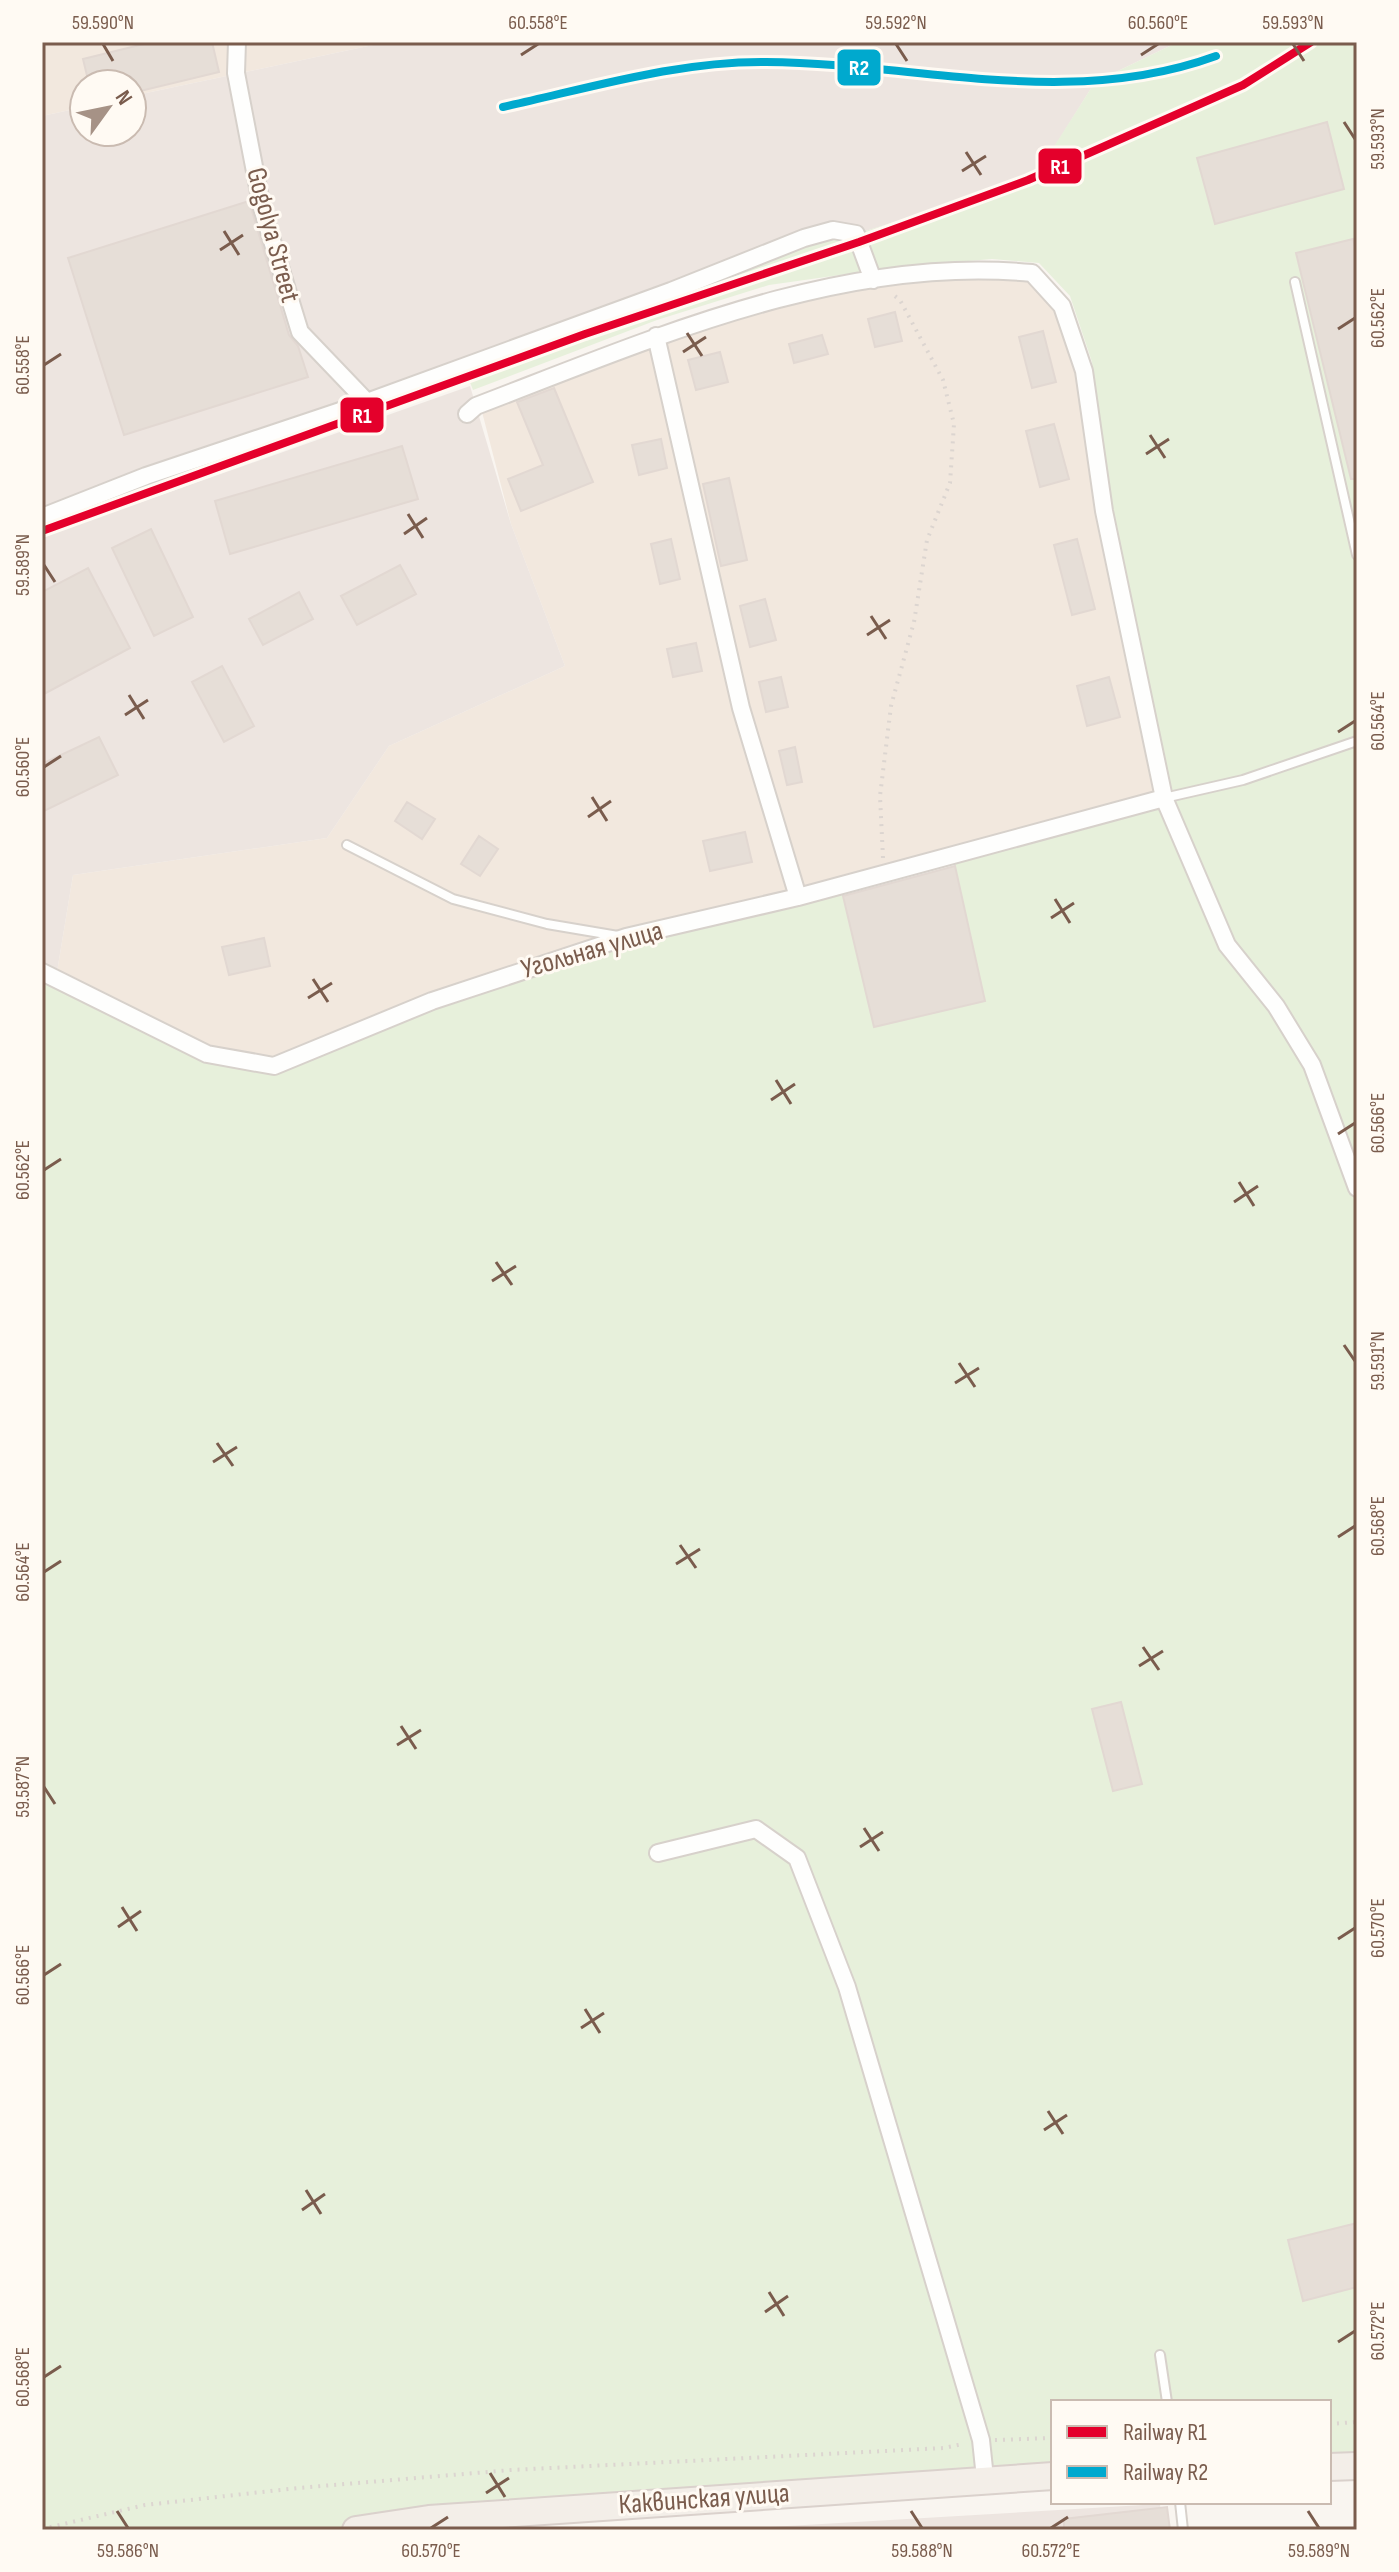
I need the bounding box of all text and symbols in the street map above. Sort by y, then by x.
text: 59.590°N [72,11,134,35]
text: 60.558°E [508,11,568,35]
text: 59.592°N [865,11,927,35]
text: 60.560°E [1128,11,1188,35]
text: 59.593°N [1262,11,1324,35]
line badge: R2 [836,48,882,87]
text: R2 [849,55,869,82]
north arrow [68,68,148,148]
text: N [109,86,138,110]
text: 59.593°N [1366,108,1390,170]
line badge: R1 [1037,147,1083,185]
text: R1 [1050,154,1070,181]
street label: Gogolya Street [239,164,307,306]
text: 60.562°E [1366,288,1390,348]
text: 60.558°E [11,335,35,395]
line badge: R1 [339,396,385,434]
text: R1 [352,403,372,430]
text: 59.589°N [11,534,35,596]
text: 60.564°E [1366,691,1390,751]
text: 60.560°E [11,737,35,797]
street label: Угольная улица [517,914,667,986]
text: 60.566°E [1366,1093,1390,1153]
text: 60.562°E [11,1140,35,1200]
text: 59.591°N [1366,1331,1390,1391]
text: 60.568°E [1366,1496,1390,1556]
text: 60.564°E [11,1542,35,1602]
text: 59.587°N [11,1756,35,1818]
text: 60.570°E [1366,1898,1390,1958]
text: 60.566°E [11,1945,35,2005]
text: 60.572°E [1366,2301,1390,2361]
text: 60.568°E [11,2347,35,2407]
legend [1051,2400,1331,2504]
text: Railway R1 [1123,2418,1207,2447]
text: Railway R2 [1123,2458,1208,2487]
street label: Каквинская улица [617,2477,791,2521]
text: 59.586°N [97,2539,159,2563]
text: 60.570°E [401,2539,461,2563]
text: 59.588°N [891,2539,953,2563]
text: 60.572°E [1021,2539,1081,2563]
text: 59.589°N [1288,2539,1350,2563]

